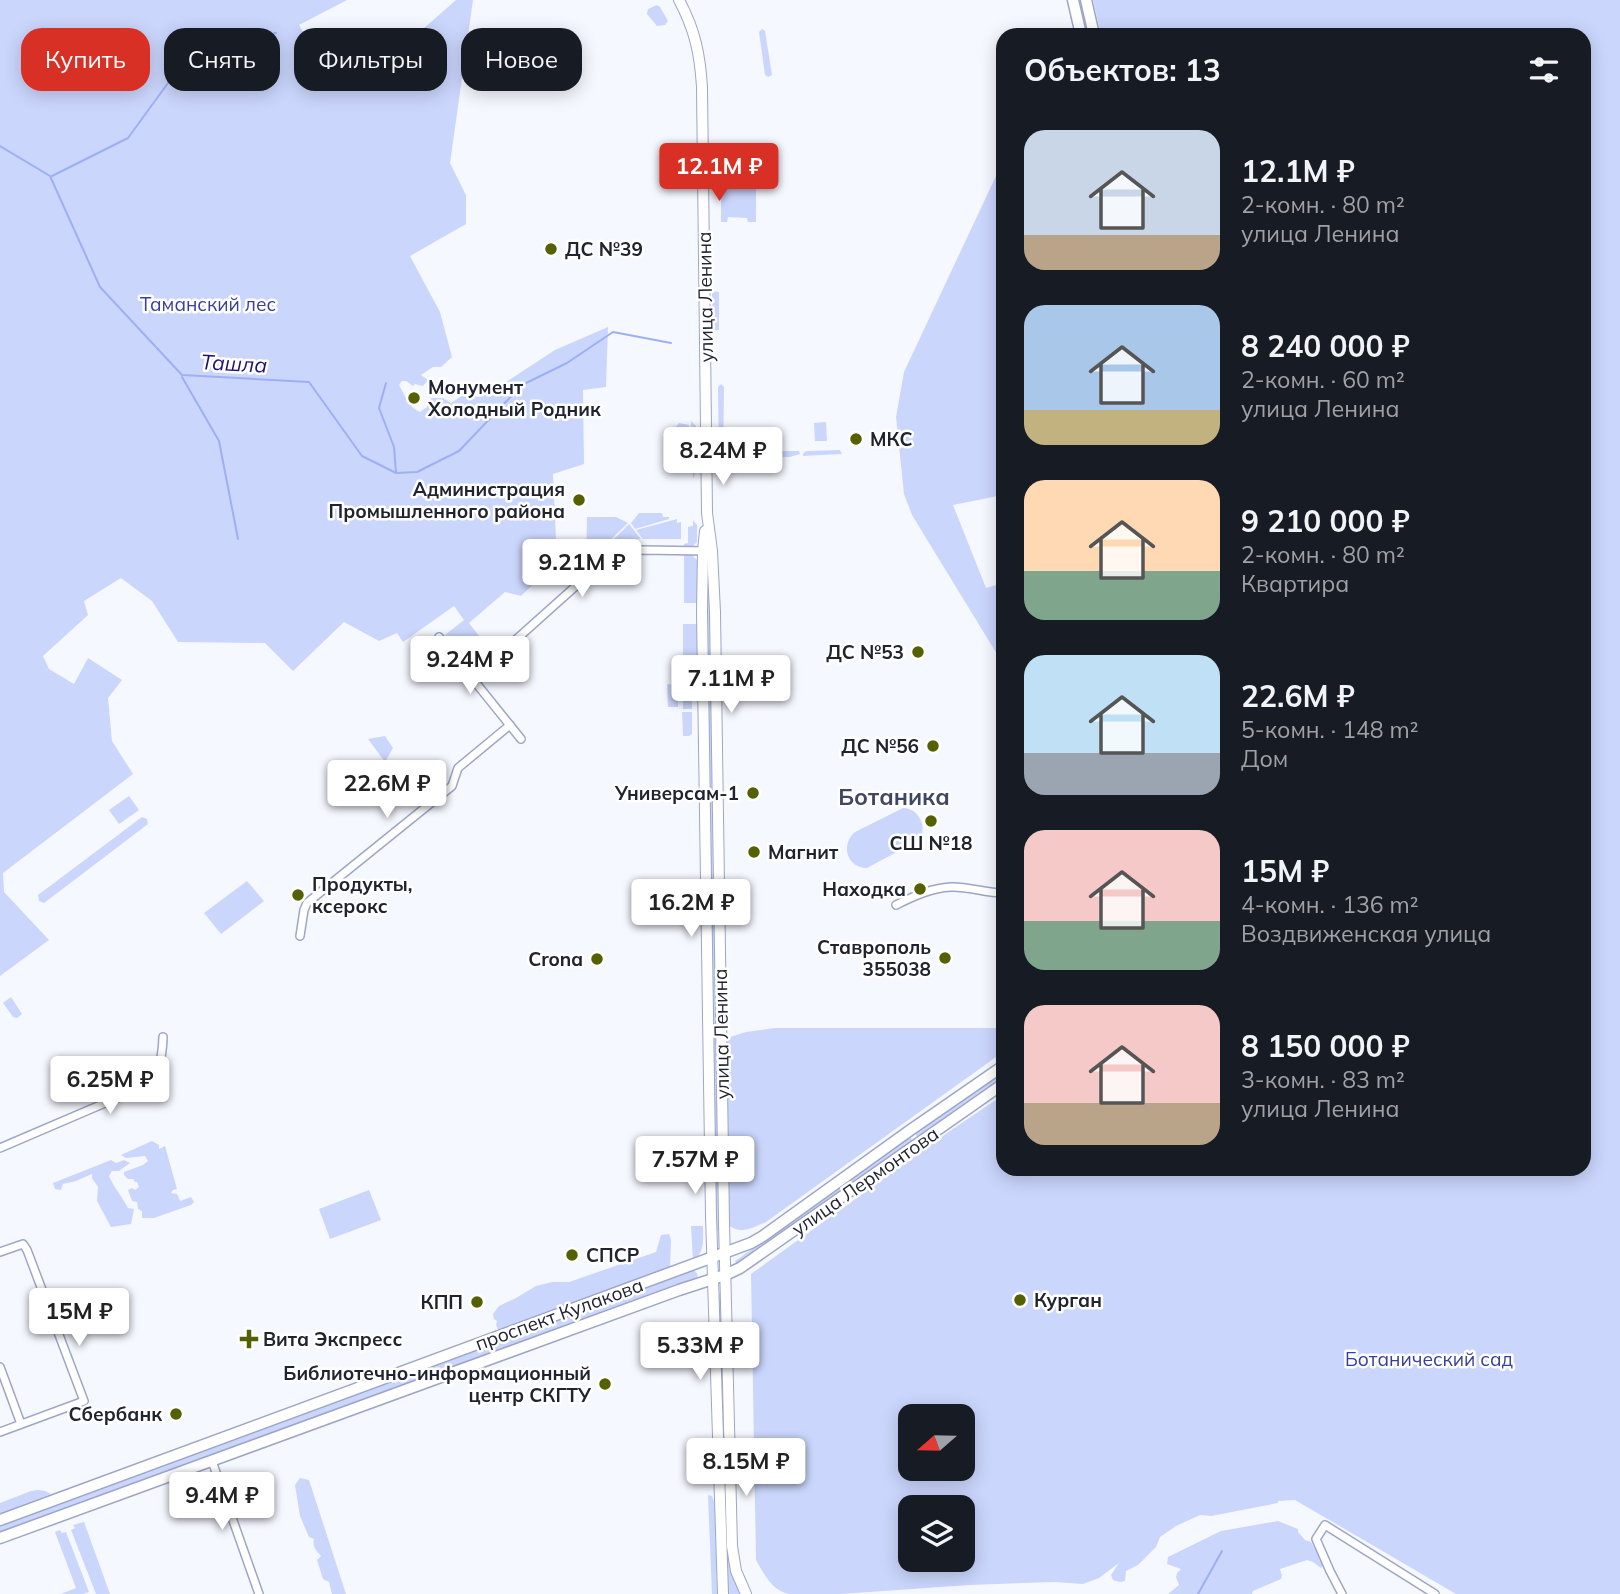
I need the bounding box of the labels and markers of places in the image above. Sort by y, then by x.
pin: 12.1M ₽ [654,144,784,203]
place label: ДС №39 [565,237,643,261]
marker: ДС №39 [543,241,559,257]
place label: Монумент Холодный Родник [427,375,601,421]
marker: Монумент Холодный Родник [406,390,422,406]
place label: МКС [870,427,912,451]
pin: 8.24M ₽ [658,428,788,487]
marker: МКС [848,431,864,447]
place label: Администрация Промышленного района [328,477,565,523]
marker: Администрация Промышленного района [571,492,587,508]
pin: 9.21M ₽ [517,540,647,599]
pin: 9.24M ₽ [405,636,535,696]
place label: ДС №53 [826,640,904,664]
marker: ДС №53 [910,644,926,660]
pin: 7.11M ₽ [666,656,796,715]
place label: ДС №56 [841,734,919,758]
marker: ДС №56 [925,738,941,754]
pin: 22.6M ₽ [322,760,452,820]
place label: Универсам-1 [614,781,739,805]
marker: Универсам-1 [745,785,761,801]
marker: СШ №18 [923,813,939,829]
place label: СШ №18 [889,831,973,855]
place label: Магнит [768,840,839,864]
marker: Магнит [746,844,762,860]
place label: Продукты, ксерокс [312,872,413,918]
place label: Находка [822,877,906,901]
pin: 16.2M ₽ [626,880,756,939]
marker: Находка [912,881,928,897]
marker: Продукты, ксерокс [290,887,306,903]
place label: Ставрополь 355038 [817,935,931,981]
place label: Crona [528,947,583,971]
marker: Ставрополь 355038 [937,950,953,966]
marker: Crona [589,951,605,967]
pin: 6.25M ₽ [45,1056,175,1116]
pin: 7.57M ₽ [630,1136,760,1196]
place label: СПСР [586,1243,639,1267]
marker: СПСР [564,1247,580,1263]
pin: 15M ₽ [30,1288,128,1348]
place label: Курган [1034,1288,1102,1312]
place label: КПП [421,1290,463,1314]
marker: Курган [1012,1292,1028,1308]
marker: КПП [469,1294,485,1310]
pin: 5.33M ₽ [635,1322,765,1382]
place label: Вита Экспресс [263,1327,402,1351]
marker: Вита Экспресс [241,1331,257,1347]
place label: Библиотечно-информационный центр СКГТУ [283,1361,592,1407]
marker: Библиотечно-информационный центр СКГТУ [597,1376,613,1392]
place label: Сбербанк [69,1402,162,1426]
marker: Сбербанк [168,1406,184,1422]
pin: 8.15M ₽ [681,1438,811,1498]
pin: 9.4M ₽ [165,1472,279,1532]

